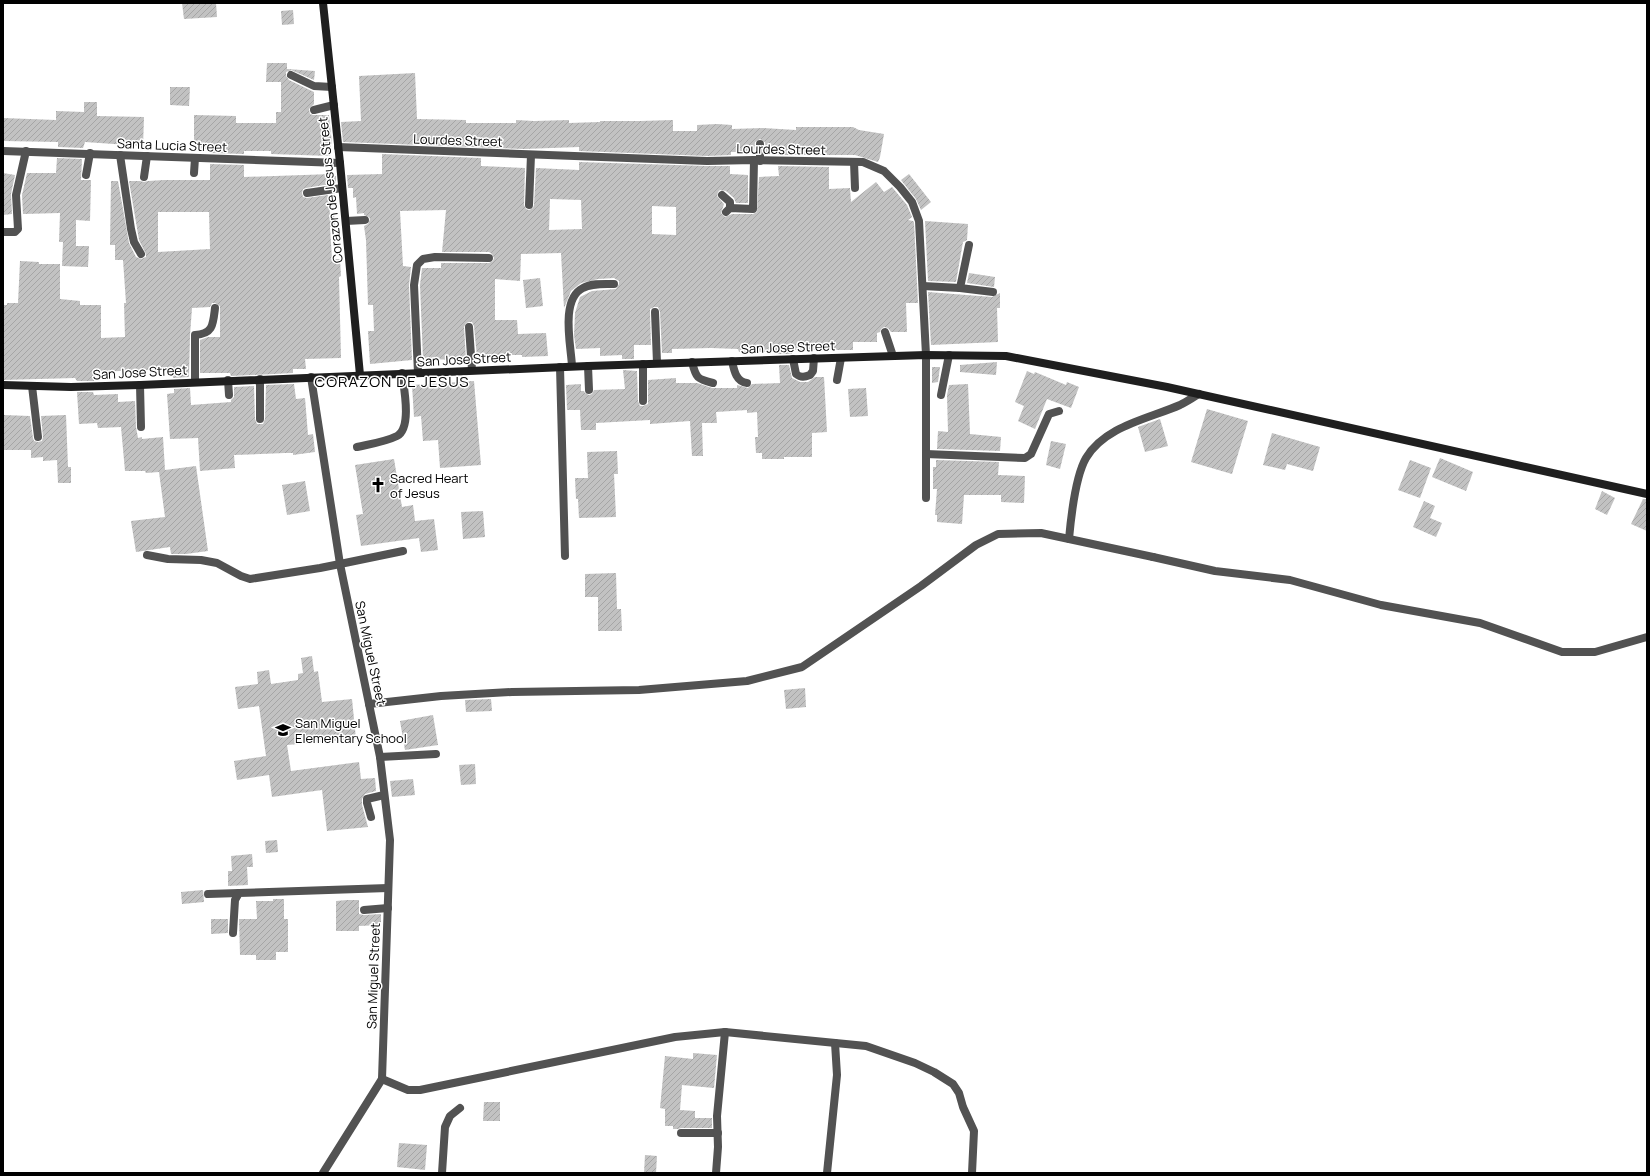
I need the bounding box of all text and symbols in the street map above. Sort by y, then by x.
street label: Corazon de Jesus Street [313,116,347,264]
street label: Lourdes Street [413,129,503,151]
street label: Santa Lucia Street [117,134,227,156]
street label: Lourdes Street [736,139,826,159]
street label: San Jose Street [741,336,835,358]
street label: San Jose Street [416,348,512,370]
street label: San Jose Street [92,361,188,383]
district label: CORAZON DE JESUS [314,371,470,392]
place label: Sacred Heart of Jesus [390,469,468,502]
church icon: Sacred Heart of Jesus [369,476,387,494]
street label: San Miguel Street [351,599,391,707]
place label: San Miguel Elementary School [295,714,407,747]
school or university icon: San Miguel Elementary School [274,721,292,739]
street label: San Miguel Street [362,923,384,1029]

